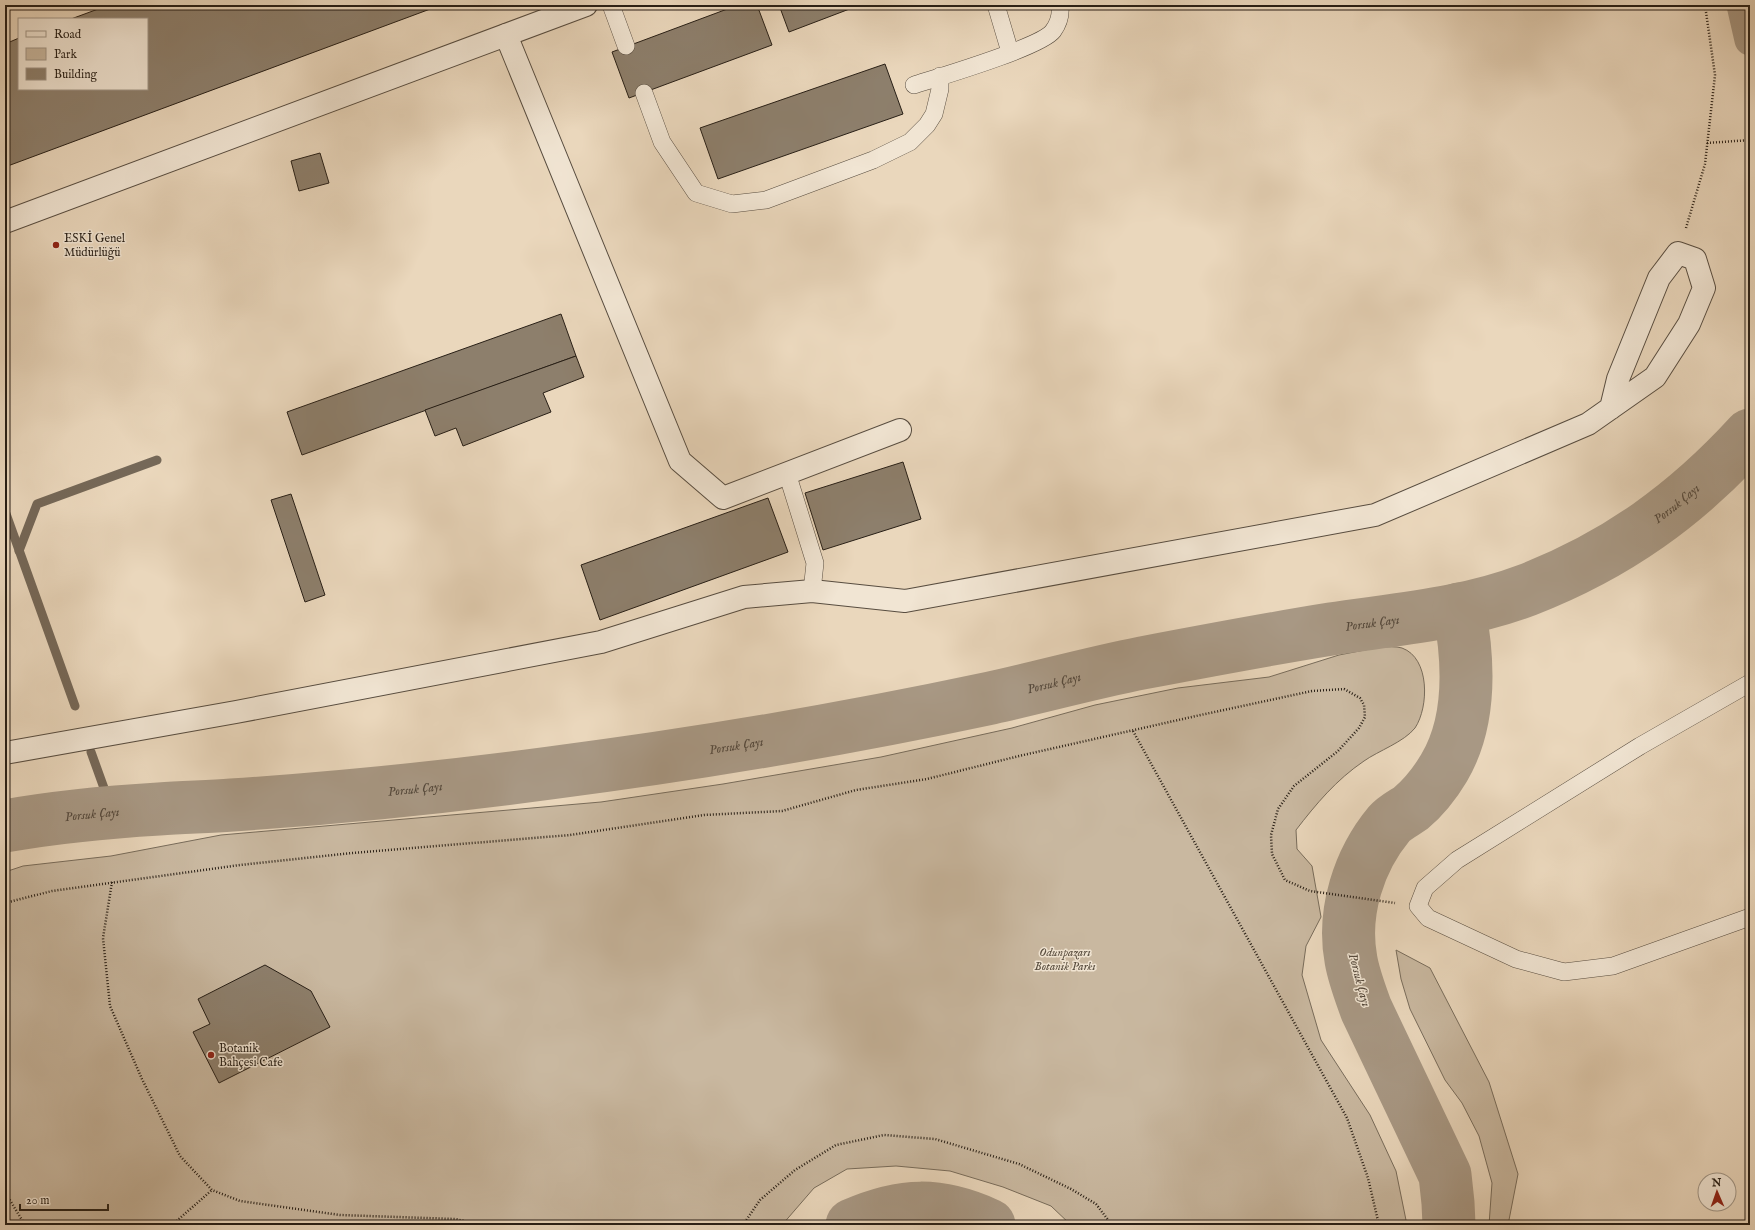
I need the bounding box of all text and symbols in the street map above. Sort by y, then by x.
legend [18,18,148,90]
text: Road [54,27,82,42]
text: Park [54,47,77,62]
text: Building [54,67,98,82]
place label: ESKİ Genel Müdürlüğü [64,230,126,260]
marker: ESKİ Genel Müdürlüğü [51,240,61,250]
water label: Porsuk Çayı [1650,480,1704,528]
water label: Porsuk Çayı [1344,611,1401,635]
water label: Porsuk Çayı [1025,668,1083,698]
water label: Porsuk Çayı [708,733,765,759]
water label: Porsuk Çayı [387,778,444,800]
water label: Porsuk Çayı [64,803,120,826]
park label: Odunpazarı Botanik Parkı [1034,945,1096,974]
water label: Porsuk Çayı [1344,951,1374,1009]
place label: Botanik Bahçesi Cafe [219,1041,283,1070]
marker: Botanik Bahçesi Cafe [206,1050,216,1060]
north arrow [1697,1172,1737,1212]
text: N [1711,1176,1722,1190]
scale bar [20,1186,108,1212]
text: 20 m [26,1193,49,1208]

